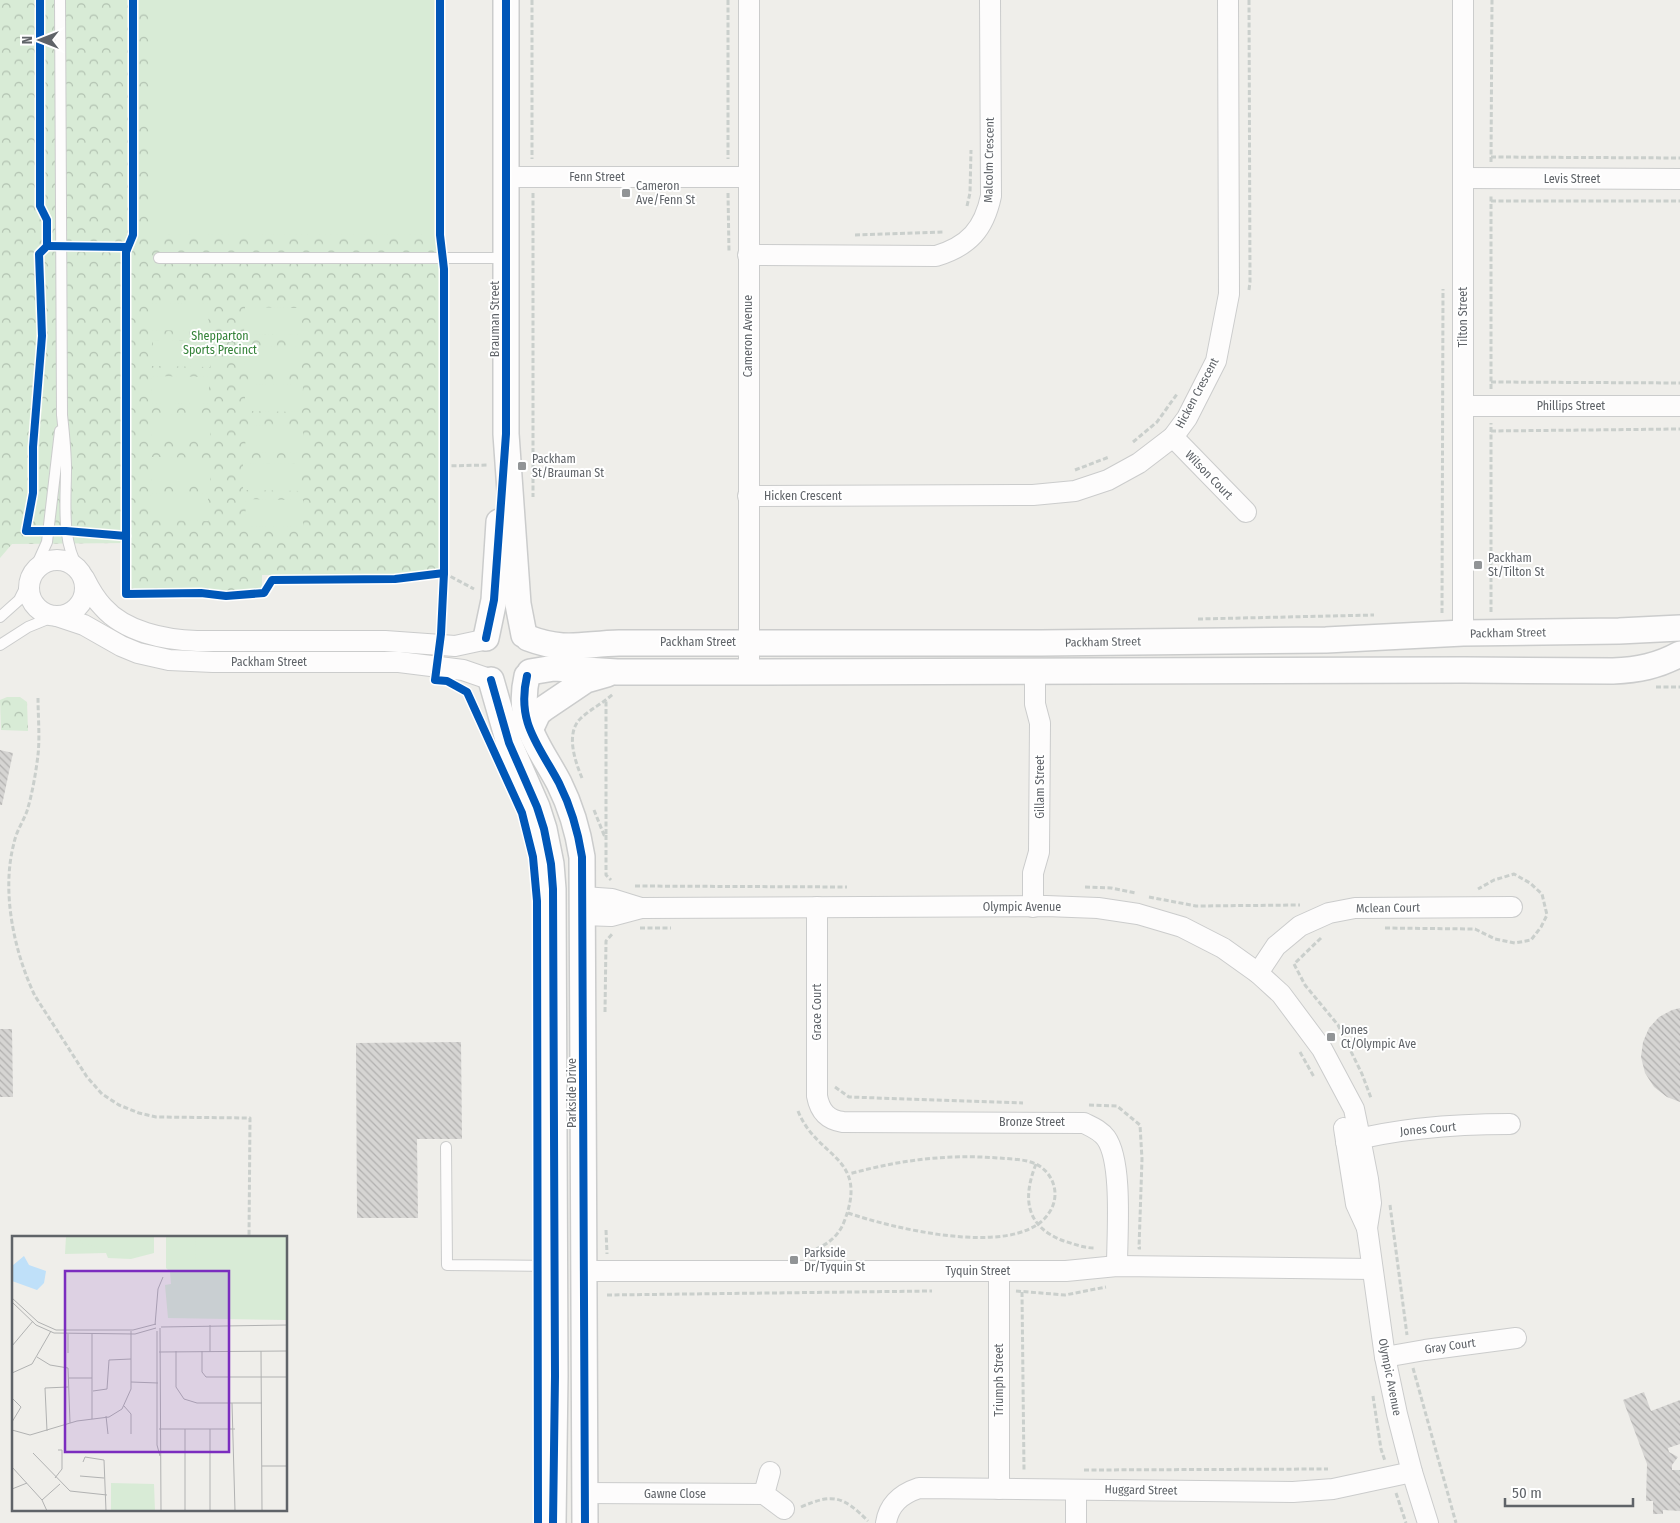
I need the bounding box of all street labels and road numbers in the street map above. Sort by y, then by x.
street label: Malcolm Crescent [981,117,997,203]
street label: Fenn Street [569,170,625,184]
street label: Levis Street [1544,172,1600,186]
street label: Brauman Street [488,281,502,357]
street label: Tilton Street [1456,287,1470,347]
street label: Cameron Avenue [741,295,755,377]
street label: Hicken Crescent [1173,355,1221,431]
street label: Phillips Street [1537,399,1605,413]
street label: Wilson Court [1182,448,1236,502]
street label: Hicken Crescent [764,489,842,503]
street label: Packham Street [1470,625,1546,641]
street label: Packham Street [1065,634,1141,650]
street label: Packham Street [660,635,736,649]
street label: Packham Street [231,655,307,669]
street label: Gillam Street [1033,755,1047,819]
street label: Olympic Avenue [983,900,1061,914]
street label: Mclean Court [1356,900,1420,916]
street label: Grace Court [810,984,824,1040]
street label: Parkside Drive [565,1058,579,1128]
street label: Bronze Street [999,1115,1065,1129]
street label: Jones Court [1399,1120,1457,1138]
street label: Tyquin Street [946,1264,1010,1278]
street label: Gray Court [1424,1336,1476,1356]
street label: Olympic Avenue [1376,1337,1404,1417]
street label: Triumph Street [992,1343,1006,1416]
street label: Huggard Street [1104,1482,1178,1498]
street label: Gawne Close [644,1487,706,1501]

